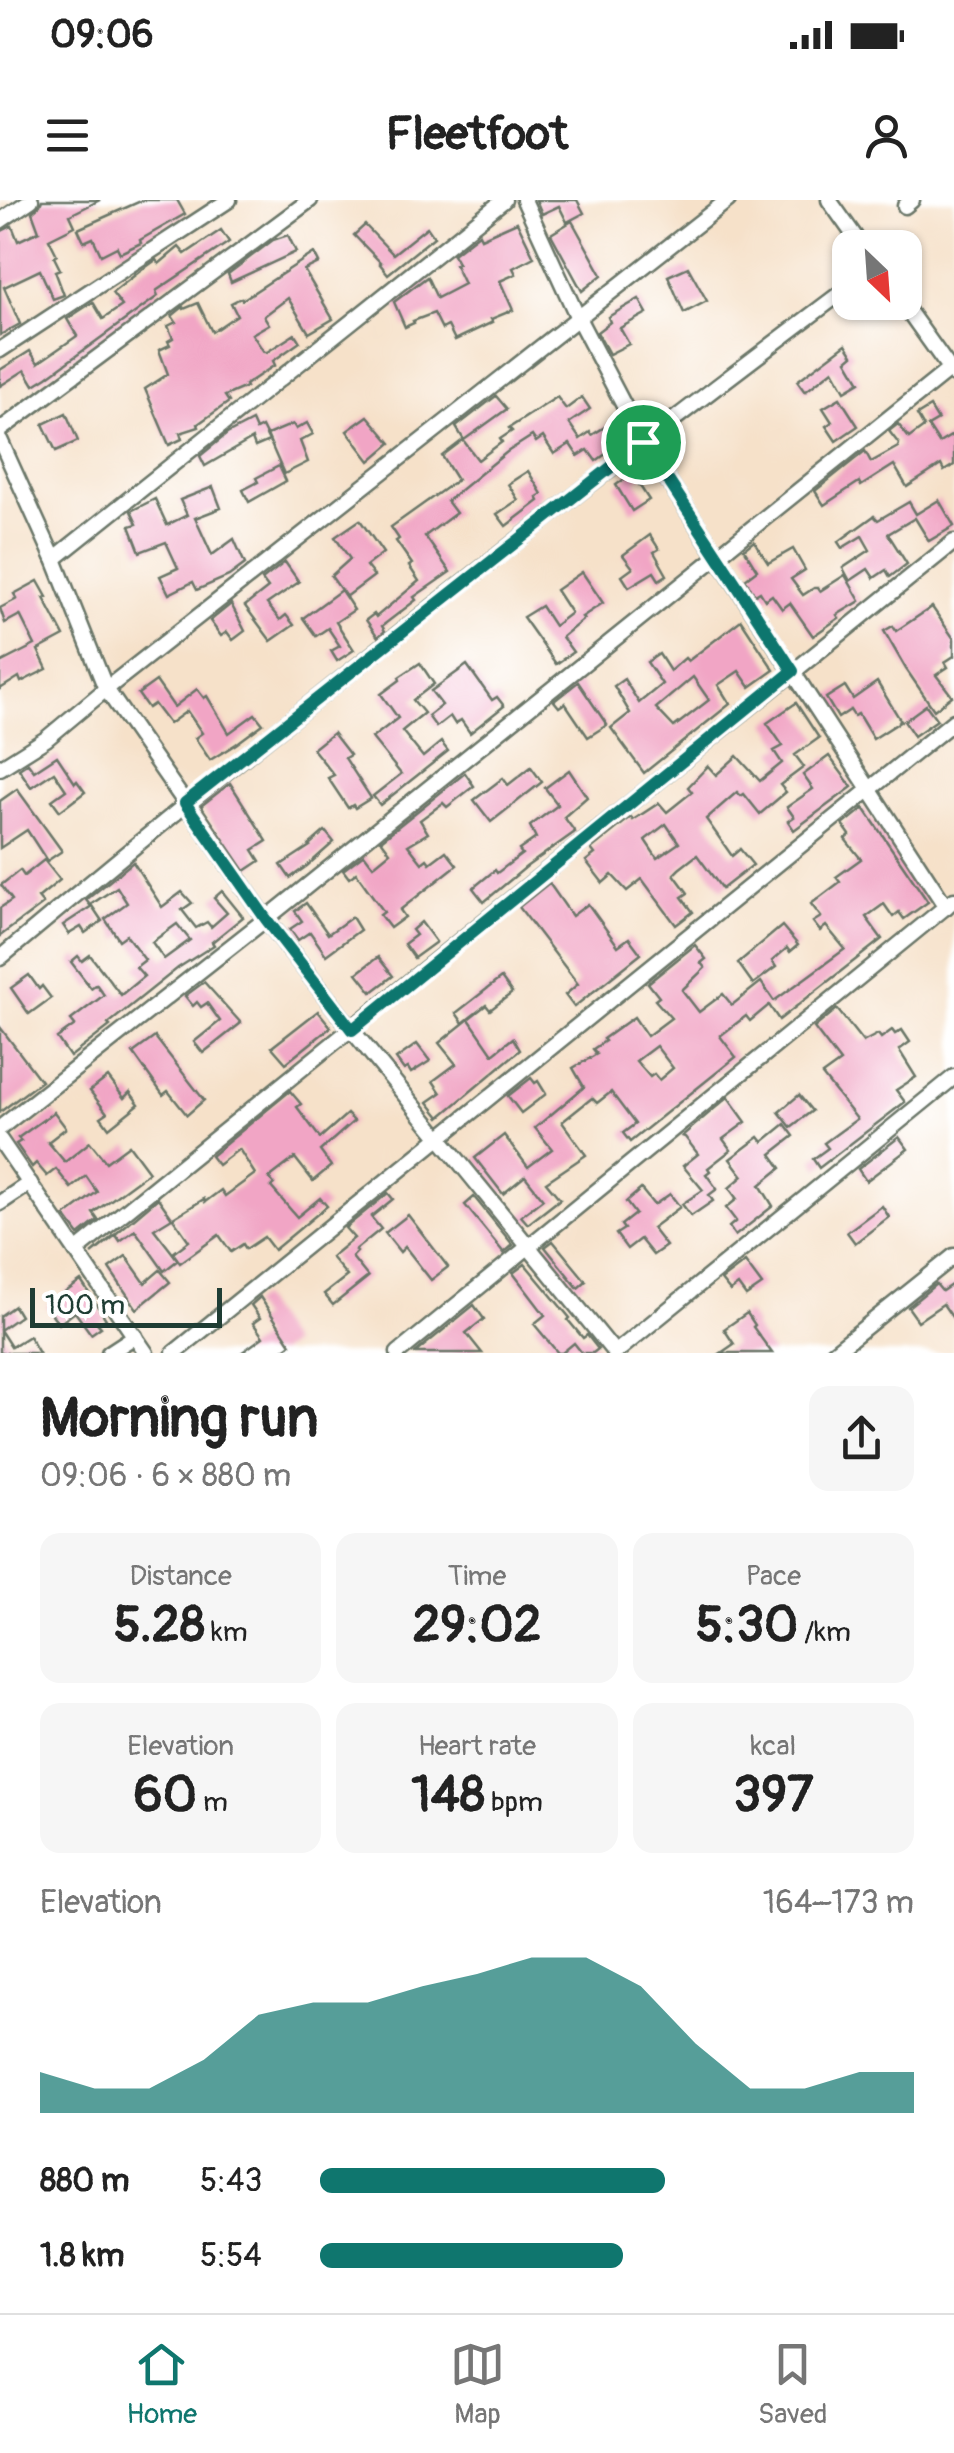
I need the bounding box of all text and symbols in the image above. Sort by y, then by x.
text: 09:06 [50,11,154,59]
text: Fleetfoot [386,107,568,163]
icon: menu [40,108,95,163]
icon: person [859,108,914,163]
north arrow [832,230,922,320]
map controls [832,230,922,320]
pin [601,400,686,485]
icon: arrive [616,415,671,470]
scale bar [30,1283,222,1328]
text: 100 m [45,1288,125,1323]
text: Morning run [40,1384,318,1453]
button: share [809,1386,914,1491]
text: 09:06 · 6 × 880 m [40,1456,291,1496]
text: Distance [129,1559,232,1594]
text: Time [448,1559,506,1594]
text: Pace [746,1559,801,1594]
text: 5.28 [114,1594,205,1657]
text: 29:02 [412,1594,542,1657]
text: 5:30 [696,1594,798,1657]
text: km [205,1615,248,1650]
text: /km [798,1615,851,1650]
text: Elevation [127,1729,234,1764]
text: Heart rate [418,1729,536,1764]
text: kcal [751,1729,796,1764]
text: 60 [134,1764,197,1827]
text: 148 [411,1764,485,1827]
text: 397 [733,1764,813,1827]
text: m [197,1785,228,1820]
text: bpm [485,1785,543,1820]
text: Elevation [40,1883,162,1923]
text: 164–173 m [763,1883,914,1923]
text: 880 m [40,2161,129,2201]
text: 5:43 [200,2161,262,2201]
text: 1.8 km [40,2236,124,2276]
text: 5:54 [200,2236,262,2276]
tab: Home [126,2337,197,2432]
tab: Map [450,2337,505,2432]
tab: Saved [758,2337,827,2432]

